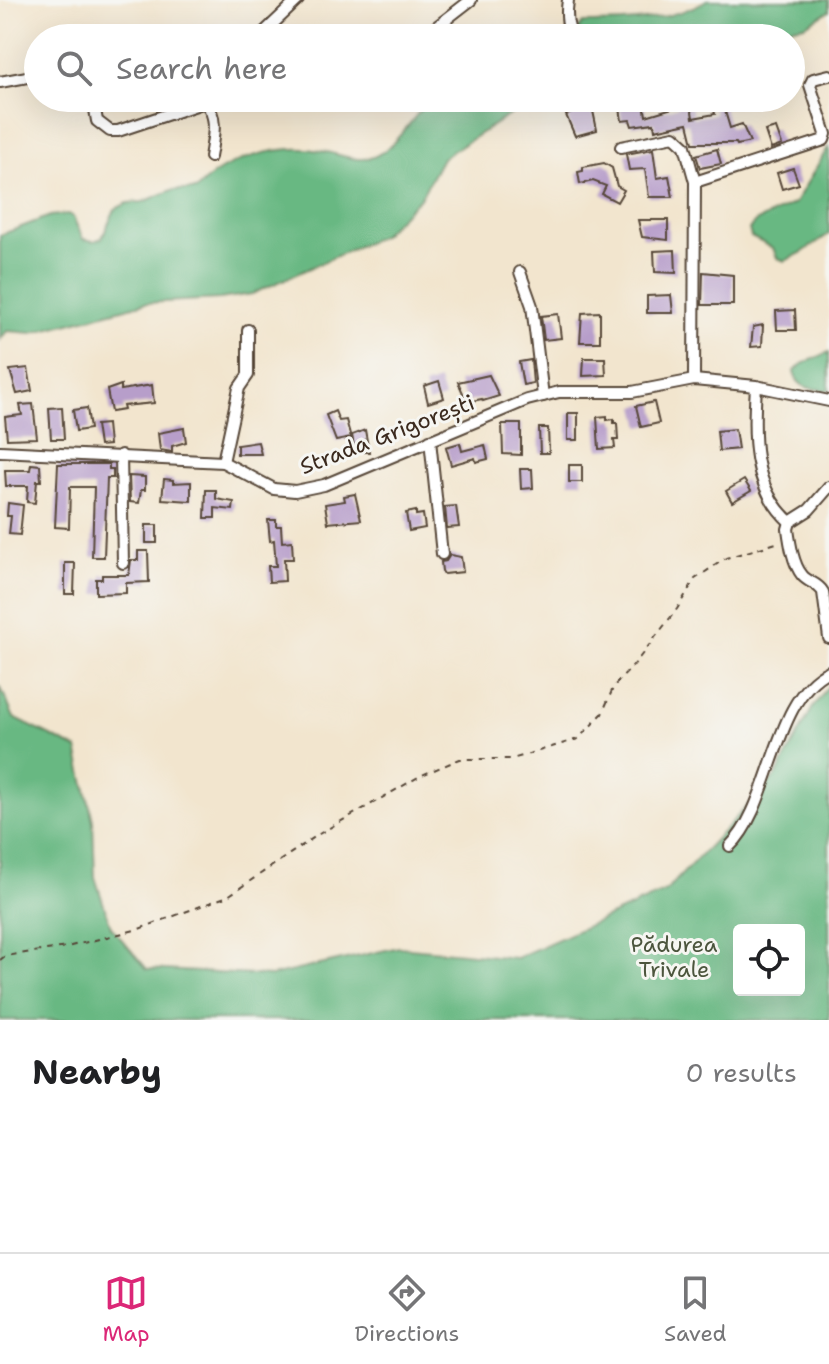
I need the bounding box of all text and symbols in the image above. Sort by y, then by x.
search box [24,24,805,112]
icon: search [52,46,96,90]
text: Search here [116,48,287,89]
street label: Strada Grigorești [296,388,479,482]
map controls [733,924,805,996]
button: locate [733,924,805,996]
park label: Pădurea Trivale [631,930,718,984]
text: Nearby [32,1049,162,1095]
text: 0 results [685,1055,797,1090]
tab: Map [102,1271,150,1348]
tab: Directions [354,1271,459,1348]
tab: Saved [664,1271,727,1348]

